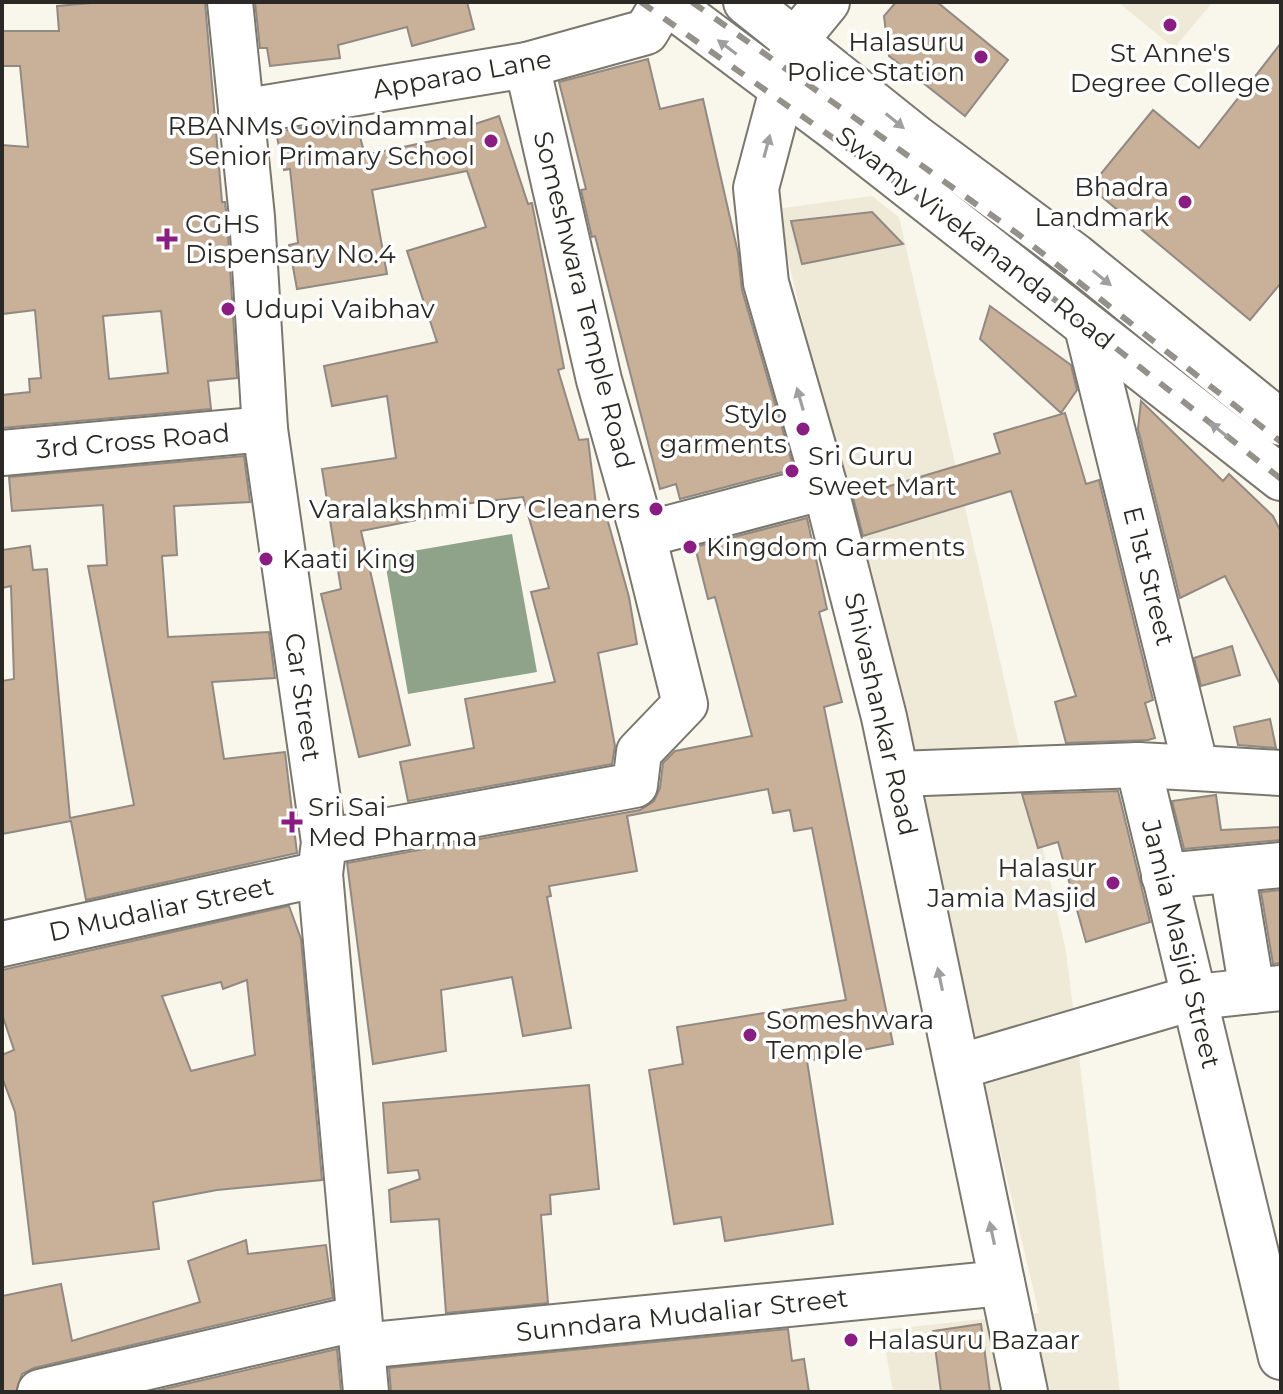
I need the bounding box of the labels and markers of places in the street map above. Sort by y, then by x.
marker: St Anne's Degree College [1161,16,1179,34]
place label: Halasuru Police Station [787,26,965,88]
place label: St Anne's Degree College [1070,37,1270,99]
marker: Halasuru Police Station [972,48,990,66]
place label: RBANMs Govindammal Senior Primary School [167,110,475,172]
marker: RBANMs Govindammal Senior Primary School [482,132,500,150]
place label: Bhadra Landmark [1034,171,1169,233]
marker: Bhadra Landmark [1176,193,1194,211]
place label: CGHS Dispensary No.4 [185,208,396,270]
marker: CGHS Dispensary No.4 [156,228,178,250]
place label: Udupi Vaibhav [244,293,435,325]
marker: Udupi Vaibhav [219,300,237,318]
place label: Stylo garments [660,398,787,460]
marker: Stylo garments [794,420,812,438]
place label: Sri Guru Sweet Mart [808,440,957,502]
marker: Sri Guru Sweet Mart [783,462,801,480]
place label: Varalakshmi Dry Cleaners [309,493,640,525]
marker: Varalakshmi Dry Cleaners [647,500,665,518]
place label: Kingdom Garments [706,531,965,563]
marker: Kingdom Garments [681,538,699,556]
place label: Kaati King [282,543,416,575]
marker: Kaati King [257,550,275,568]
place label: Sri Sai Med Pharma [308,791,478,853]
marker: Sri Sai Med Pharma [283,813,301,831]
place label: Halasur Jamia Masjid [926,852,1097,914]
marker: Halasur Jamia Masjid [1104,874,1122,892]
place label: Someshwara Temple [766,1004,934,1066]
marker: Someshwara Temple [741,1026,759,1044]
place label: Halasuru Bazaar [867,1324,1080,1356]
marker: Halasuru Bazaar [842,1331,860,1349]

